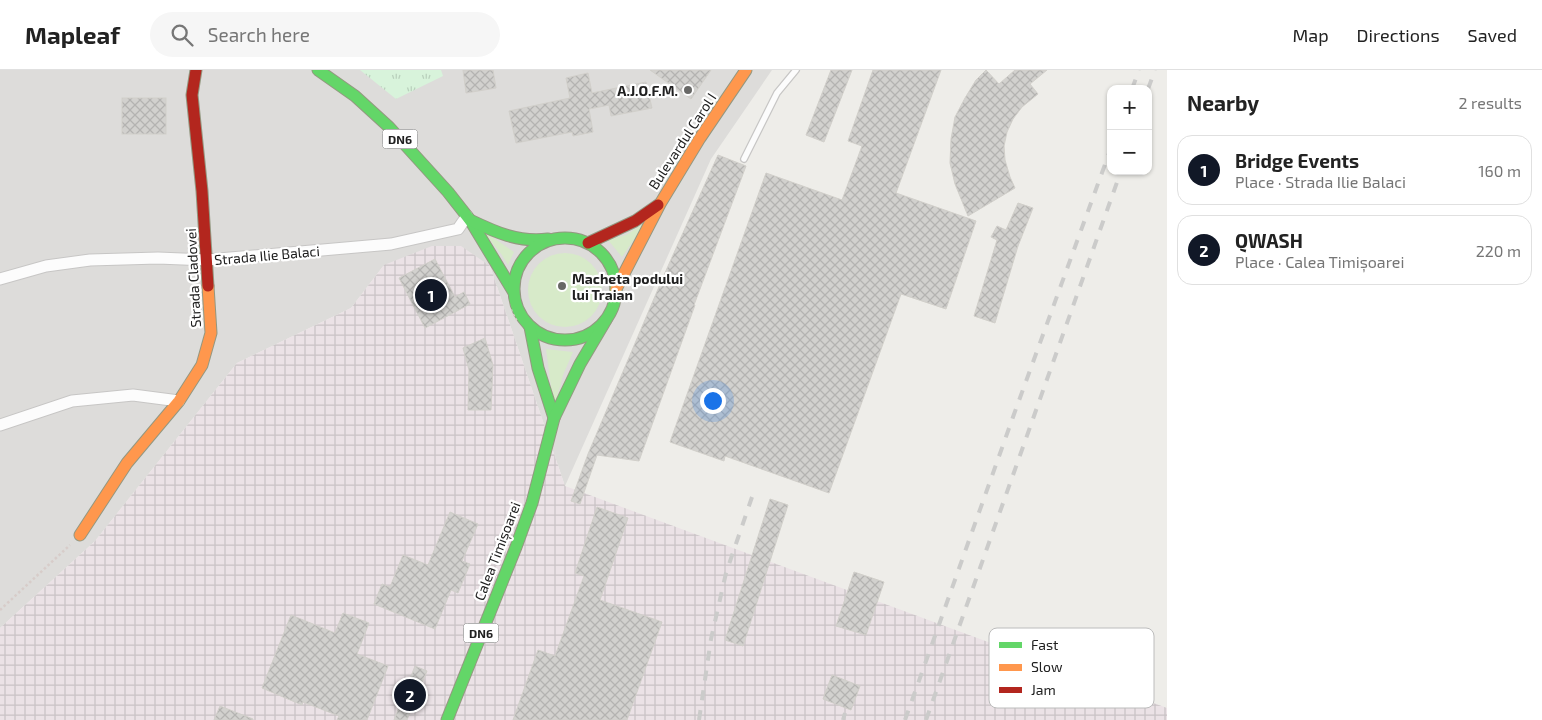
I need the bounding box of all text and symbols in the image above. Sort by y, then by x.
search box [150,12,500,57]
text: Mapleaf [25,20,120,49]
icon: search [168,21,196,49]
text: Search here [208,23,310,46]
text: Map [1292,24,1329,46]
text: Directions [1357,24,1440,46]
text: Saved [1468,24,1517,46]
place label: A.J.O.F.M. [617,82,678,99]
marker: A.J.O.F.M. [682,84,694,96]
map controls [1107,85,1152,175]
button: + [1107,85,1152,130]
street label: Bulevardul Carol I [645,90,719,192]
text: Nearby [1187,90,1259,115]
text: 2 results [1459,93,1522,112]
road number: DN6 [382,130,418,148]
button: − [1107,130,1152,175]
text: Bridge Events [1235,149,1359,172]
text: 1 [1201,161,1207,180]
text: 160 m [1478,161,1521,180]
text: Place · Strada Ilie Balaci [1235,172,1406,191]
street label: Strada Cladovei [182,228,204,328]
text: QWASH [1235,229,1303,252]
text: 2 [1199,241,1209,260]
text: 220 m [1476,241,1521,260]
street label: Strada Ilie Balaci [214,242,320,268]
text: Place · Calea Timișoarei [1235,252,1404,271]
place label: Macheta podului lui Traian [572,270,683,303]
pin: 1 [415,276,447,314]
marker: Macheta podului lui Traian [556,280,568,292]
your location [700,388,726,414]
street label: Calea Timișoarei [470,499,525,603]
road number: DN6 [464,624,498,642]
legend [989,628,1154,708]
text: Fast [1031,636,1058,653]
text: Slow [1031,658,1063,675]
pin: 2 [394,676,426,714]
text: Jam [1031,681,1056,698]

